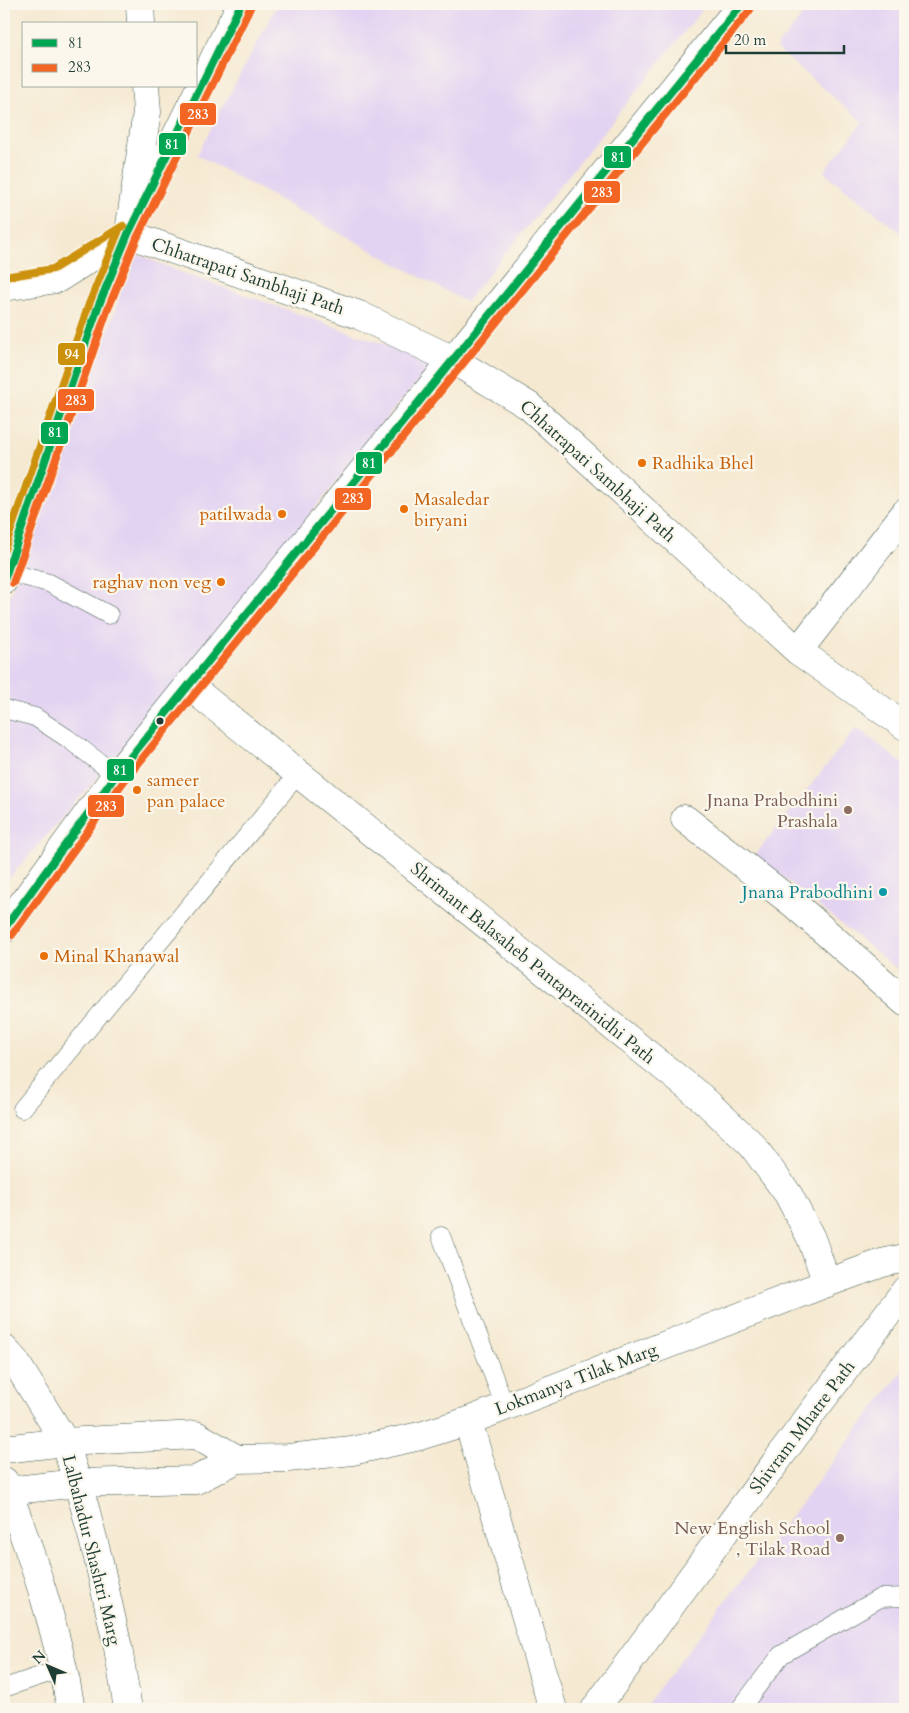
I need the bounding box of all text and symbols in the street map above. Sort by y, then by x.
legend [22,22,198,88]
scale bar [726,22,844,54]
text: 20 m [734,30,766,50]
text: 81 [68,33,83,53]
text: 283 [68,57,91,77]
line badge: 283 [179,102,217,126]
text: 283 [187,105,209,124]
line badge: 81 [158,132,187,156]
text: 81 [165,135,179,154]
line badge: 81 [603,145,632,169]
text: 81 [611,148,625,167]
line badge: 283 [583,180,621,204]
text: 283 [591,183,613,202]
street label: Chhatrapati Sambhaji Path [148,232,348,321]
line badge: 94 [57,342,86,366]
text: 94 [65,345,79,364]
line badge: 283 [57,388,95,412]
text: 283 [65,391,87,410]
street label: Chhatrapati Sambhaji Path [514,394,681,549]
line badge: 81 [40,421,69,445]
text: 81 [48,423,62,442]
line badge: 81 [355,451,383,475]
place label: Radhika Bhel [652,451,754,476]
text: 81 [362,454,376,473]
marker: Radhika Bhel [636,457,648,469]
line badge: 283 [334,487,372,511]
place label: Masaledar biryani [414,487,490,533]
text: 283 [342,489,364,508]
place label: patilwada [200,502,272,527]
marker: Masaledar biryani [398,503,410,515]
marker: patilwada [276,508,288,520]
place label: raghav non veg [93,570,212,595]
marker: raghav non veg [215,576,227,588]
unlabelled marker [155,716,165,726]
line badge: 81 [106,758,135,782]
text: 81 [113,761,127,780]
place label: sameer pan palace [147,768,226,814]
marker: sameer pan palace [131,784,143,796]
place label: Jnana Prabodhini Prashala [704,788,838,834]
line badge: 283 [87,794,125,818]
text: 283 [95,797,117,816]
marker: Jnana Prabodhini Prashala [842,804,854,816]
street label: Shrimant Balasaheb Pantapratinidhi Path [405,857,660,1070]
place label: Jnana Prabodhini [739,880,873,905]
marker: Jnana Prabodhini [877,886,889,898]
place label: Minal Khanawal [54,944,180,969]
marker: Minal Khanawal [38,950,50,962]
street label: Lokmanya Tilak Marg [491,1337,662,1422]
street label: Shivram Mhatre Path [744,1355,861,1499]
street label: Lalbahadur Shashtri Marg [56,1452,127,1649]
place label: New English School , Tilak Road [674,1516,830,1562]
marker: New English School , Tilak Road [834,1532,846,1544]
north arrow [22,1640,72,1690]
text: N [28,1646,50,1668]

